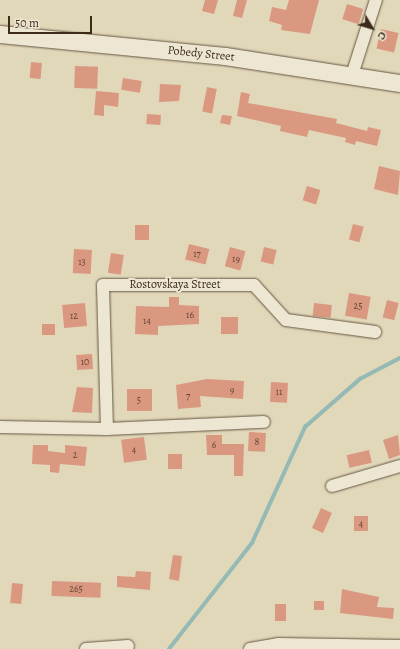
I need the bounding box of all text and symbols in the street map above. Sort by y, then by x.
scale bar [10,8,94,34]
north arrow [352,8,392,48]
text: 50 m [15,15,39,31]
text: С [374,28,390,43]
street label: Pobedy Street [167,43,235,65]
house number: 17 [193,248,201,260]
house number: 19 [232,253,240,265]
house number: 13 [78,256,86,268]
street label: Rostovskaya Street [129,278,221,292]
house number: 25 [353,300,363,312]
house number: 16 [186,309,194,321]
house number: 12 [70,310,78,322]
house number: 14 [143,315,151,327]
house number: 10 [81,356,89,368]
house number: 9 [230,384,234,396]
house number: 11 [276,386,282,398]
house number: 7 [186,390,190,402]
house number: 5 [137,394,141,406]
house number: 8 [255,436,259,448]
house number: 6 [212,439,216,451]
house number: 4 [132,444,136,456]
house number: 2 [73,449,77,461]
house number: 4 [359,518,363,530]
house number: 265 [69,583,83,595]

